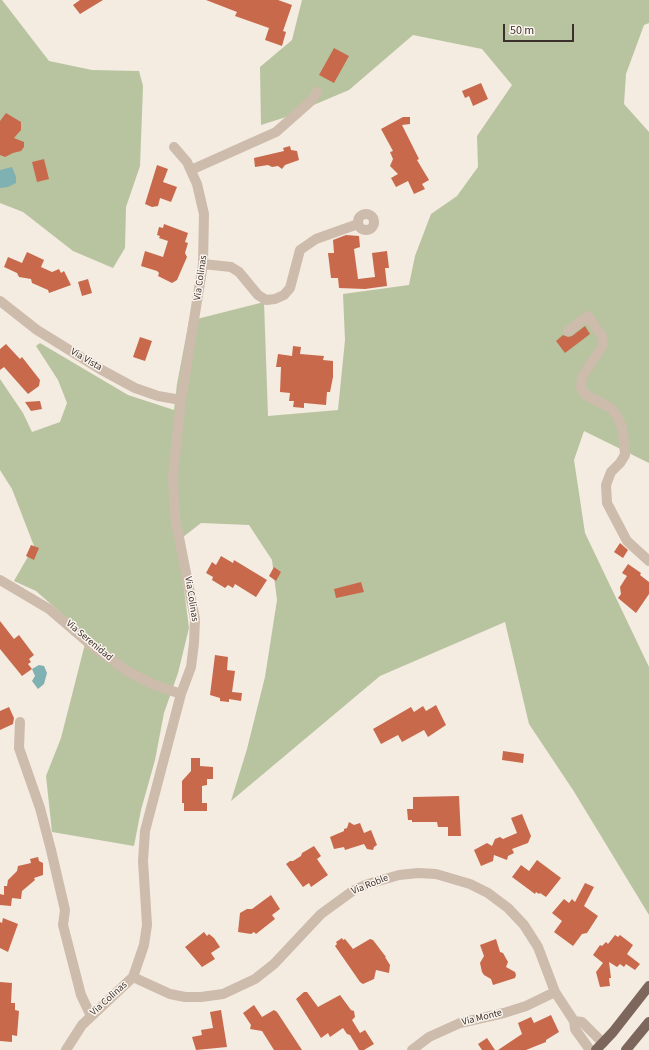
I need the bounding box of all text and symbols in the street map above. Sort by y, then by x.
scale bar [505,16,576,42]
text: 50 m [510,22,534,39]
street label: Via Colinas [192,255,210,301]
street label: Via Vista [68,346,104,374]
street label: Via Colinas [182,576,200,622]
street label: Via Serenidad [63,618,115,664]
street label: Via Roble [350,872,390,898]
street label: Via Colinas [88,979,130,1019]
street label: Via Monte [461,1007,503,1029]

